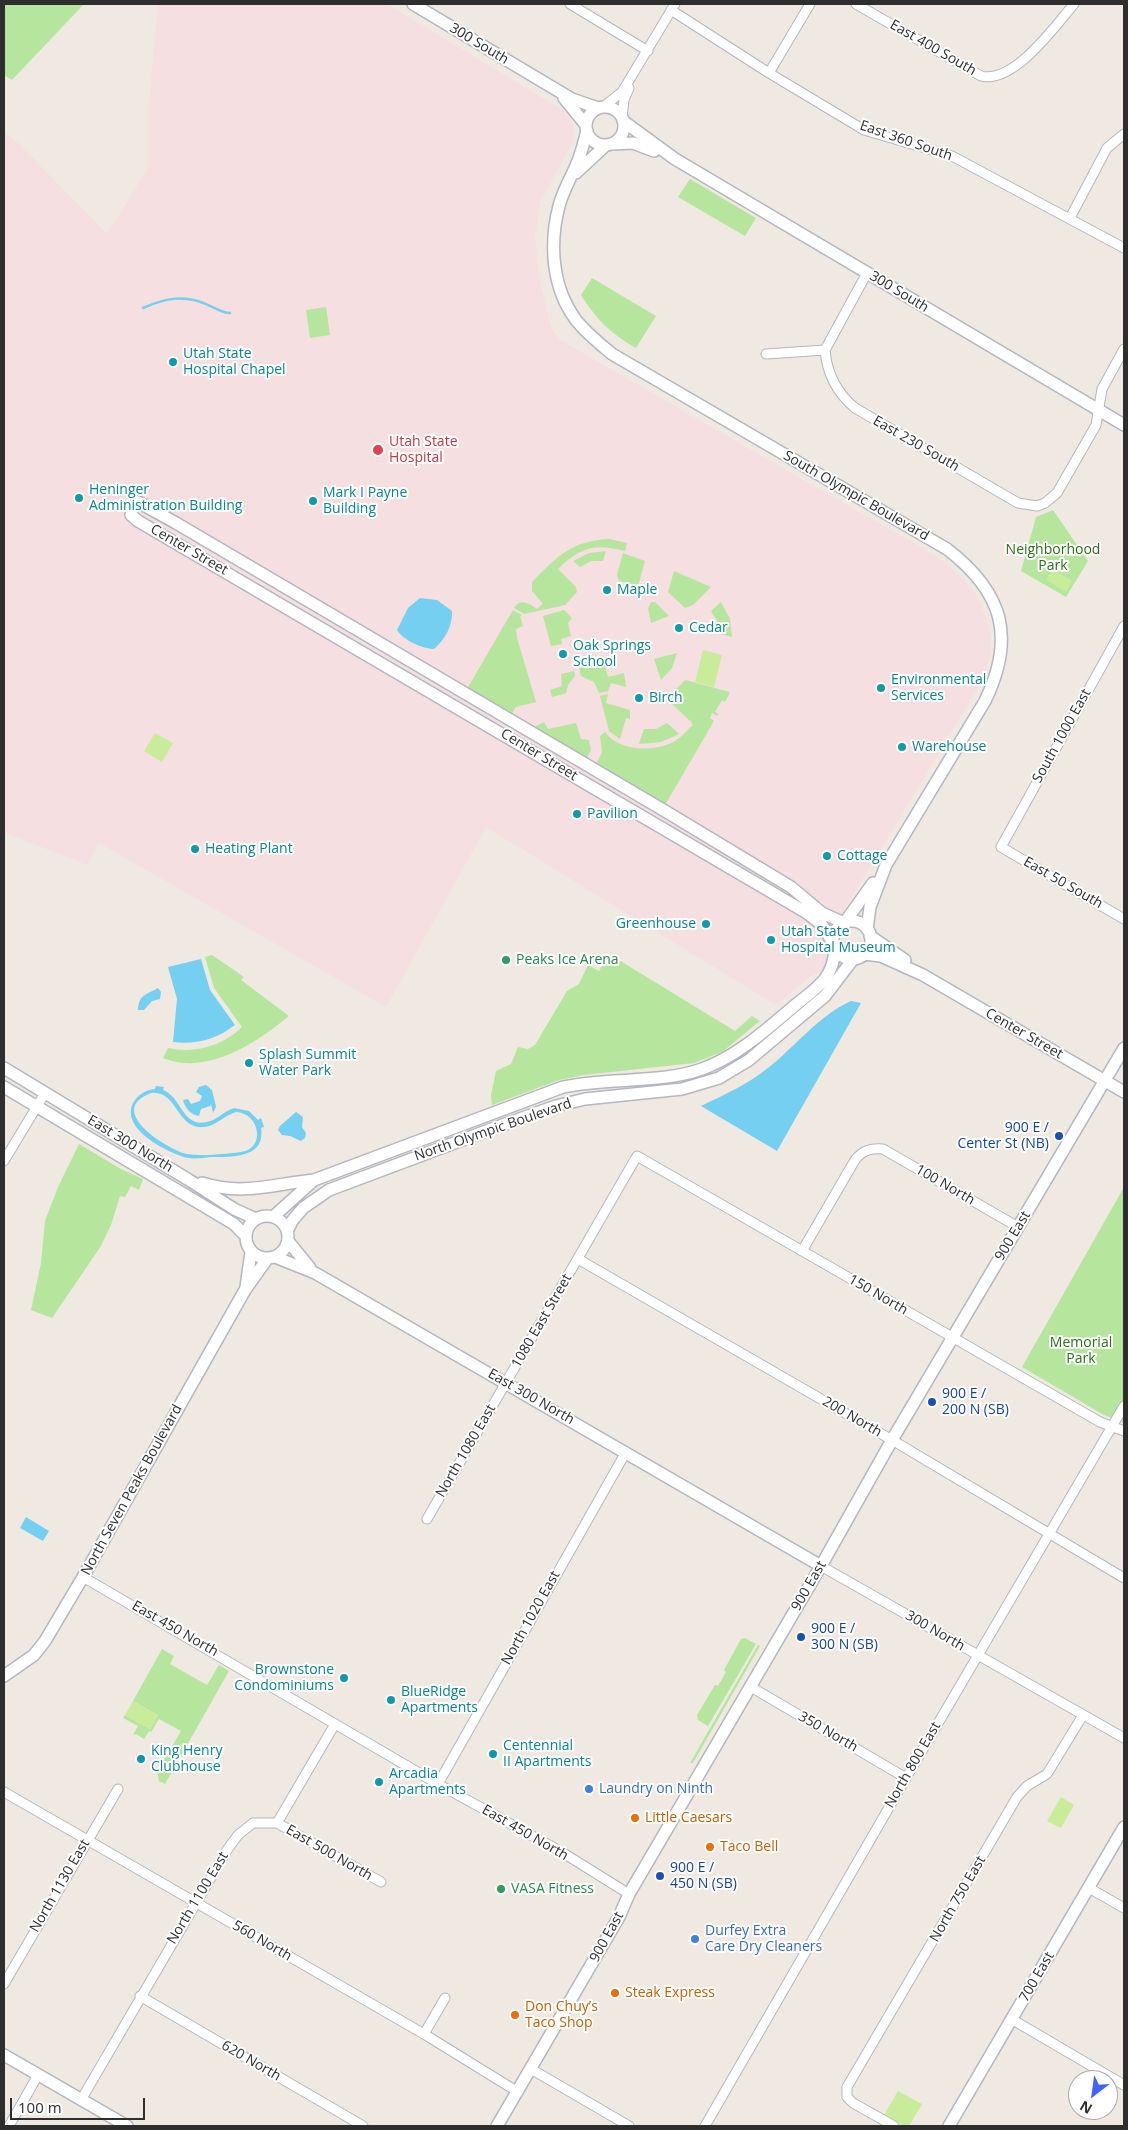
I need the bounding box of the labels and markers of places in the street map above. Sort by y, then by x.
place label: Utah State Hospital Chapel [183,346,286,378]
marker: Utah State Hospital Chapel [167,356,179,368]
place label: Utah State Hospital [389,434,457,467]
marker: Utah State Hospital [371,443,385,457]
place label: Heninger Administration Building [89,482,242,514]
place label: Mark I Payne Building [323,485,407,518]
marker: Heninger Administration Building [73,492,85,504]
marker: Mark I Payne Building [307,495,319,507]
place label: Maple [617,582,657,598]
marker: Maple [601,584,613,596]
place label: Cedar [689,620,728,636]
marker: Cedar [673,622,685,634]
place label: Oak Springs School [573,638,651,670]
marker: Oak Springs School [557,648,569,660]
place label: Environmental Services [891,672,986,704]
marker: Environmental Services [875,682,887,694]
place label: Birch [649,690,683,706]
marker: Birch [633,692,645,704]
place label: Warehouse [912,739,986,755]
marker: Warehouse [896,741,908,753]
place label: Pavilion [587,806,638,822]
marker: Pavilion [571,808,583,820]
place label: Heating Plant [205,841,293,857]
marker: Heating Plant [189,843,201,855]
place label: Cottage [837,848,887,864]
marker: Cottage [821,850,833,862]
place label: Greenhouse [616,916,696,932]
marker: Greenhouse [700,918,712,930]
place label: Utah State Hospital Museum [781,924,896,956]
marker: Utah State Hospital Museum [765,934,777,946]
place label: Peaks Ice Arena [516,952,619,968]
marker: Peaks Ice Arena [500,954,512,966]
place label: Splash Summit Water Park [259,1047,356,1080]
marker: Splash Summit Water Park [243,1057,255,1069]
place label: 900 E / Center St (NB) [957,1120,1049,1152]
marker: 900 E / Center St (NB) [1053,1130,1065,1142]
place label: 900 E / 200 N (SB) [942,1386,1009,1418]
marker: 900 E / 200 N (SB) [926,1396,938,1408]
place label: 900 E / 300 N (SB) [811,1621,878,1654]
marker: 900 E / 300 N (SB) [795,1631,807,1643]
place label: Brownstone Condominiums [234,1662,334,1694]
marker: Brownstone Condominiums [338,1672,350,1684]
place label: BlueRidge Apartments [401,1684,478,1716]
marker: BlueRidge Apartments [385,1694,397,1706]
place label: Centennial II Apartments [503,1738,591,1770]
place label: King Henry Clubhouse [151,1743,222,1775]
marker: Centennial II Apartments [487,1748,499,1760]
marker: King Henry Clubhouse [135,1753,147,1765]
place label: Arcadia Apartments [389,1766,466,1798]
marker: Arcadia Apartments [373,1776,385,1788]
place label: Laundry on Ninth [599,1781,713,1797]
marker: Laundry on Ninth [583,1783,595,1795]
place label: Little Caesars [645,1810,732,1826]
marker: Little Caesars [629,1812,641,1824]
place label: Taco Bell [720,1839,778,1855]
marker: Taco Bell [704,1841,716,1853]
place label: 900 E / 450 N (SB) [670,1860,737,1892]
marker: 900 E / 450 N (SB) [654,1870,666,1882]
place label: VASA Fitness [511,1881,594,1897]
marker: VASA Fitness [495,1883,507,1895]
place label: Durfey Extra Care Dry Cleaners [705,1923,822,1955]
marker: Durfey Extra Care Dry Cleaners [689,1933,701,1945]
place label: Steak Express [625,1985,715,2001]
marker: Steak Express [609,1987,621,1999]
place label: Don Chuy’s Taco Shop [525,1999,598,2031]
marker: Don Chuy’s Taco Shop [509,2009,521,2021]

